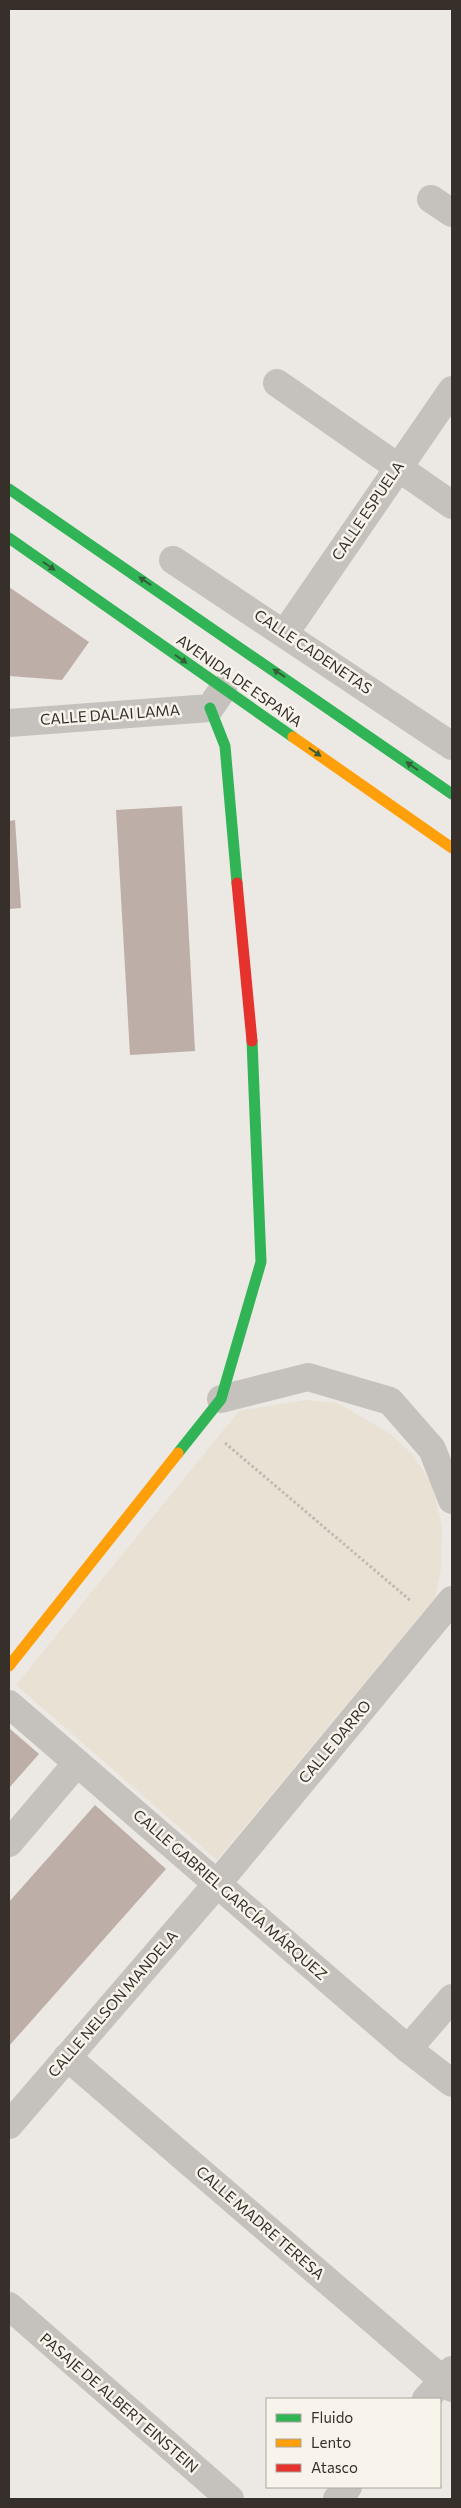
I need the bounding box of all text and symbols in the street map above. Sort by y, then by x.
street label: CALLE ESPUELA [327,458,407,563]
one-way arrow [42,561,55,571]
one-way arrow [138,577,151,586]
street label: CALLE CADENETAS [251,605,376,697]
street label: AVENIDA DE ESPAÑA [173,630,306,730]
one-way arrow [174,654,187,665]
one-way arrow [272,668,285,678]
street label: CALLE DALAI LAMA [39,700,180,728]
one-way arrow [308,747,322,757]
one-way arrow [405,761,419,771]
street label: CALLE DARRO [294,1696,374,1786]
street label: CALLE GABRIEL GARCÍA MÁRQUEZ [130,1804,332,1983]
street label: CALLE NELSON MANDELA [44,1926,181,2080]
street label: CALLE MADRE TERESA [193,2162,328,2283]
street label: PASAJE DE ALBERT EINSTEIN [37,2329,202,2476]
legend [266,2398,441,2488]
text: Fluido [311,2408,353,2426]
text: Lento [311,2433,351,2451]
text: Atasco [311,2458,358,2476]

